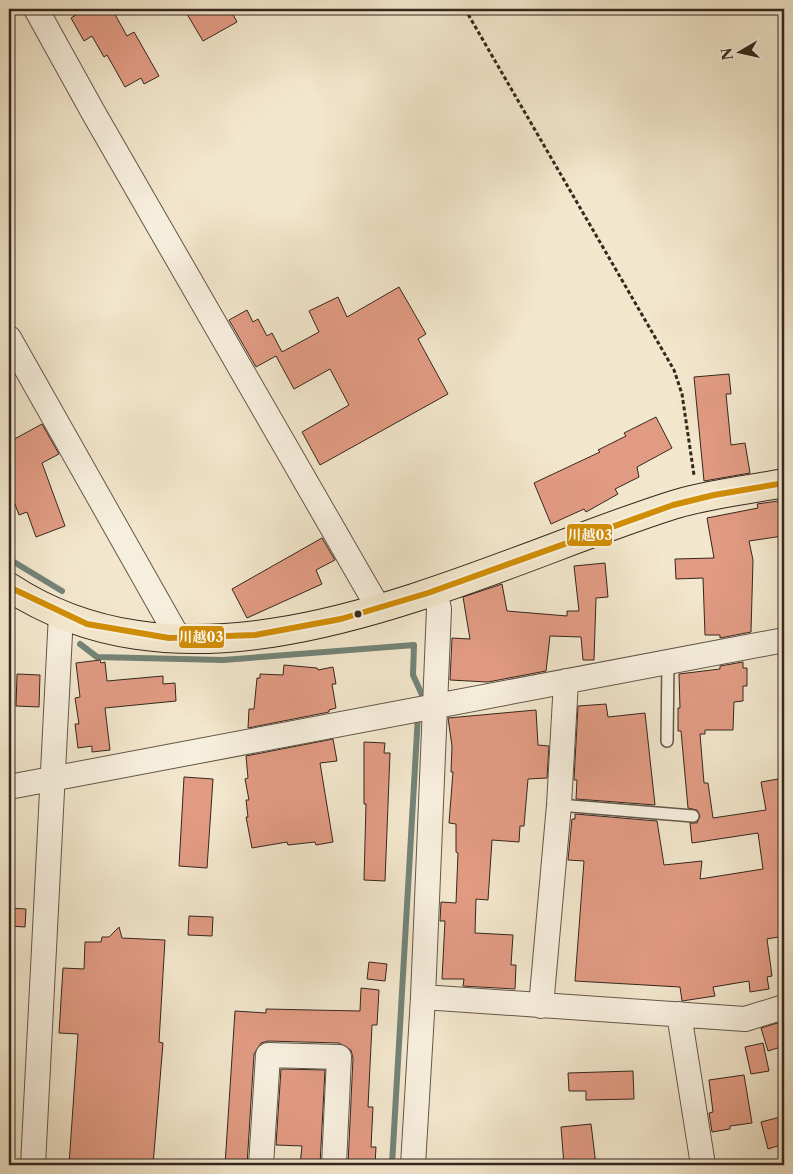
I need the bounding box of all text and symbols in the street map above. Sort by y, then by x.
north arrow [716,28,766,78]
text: N [717,47,737,61]
line badge: 川越03 [566,523,613,547]
text: 川越03 [568,526,613,544]
unlabelled marker [353,609,363,619]
line badge: 川越03 [178,625,225,649]
text: 川越03 [179,628,224,646]

